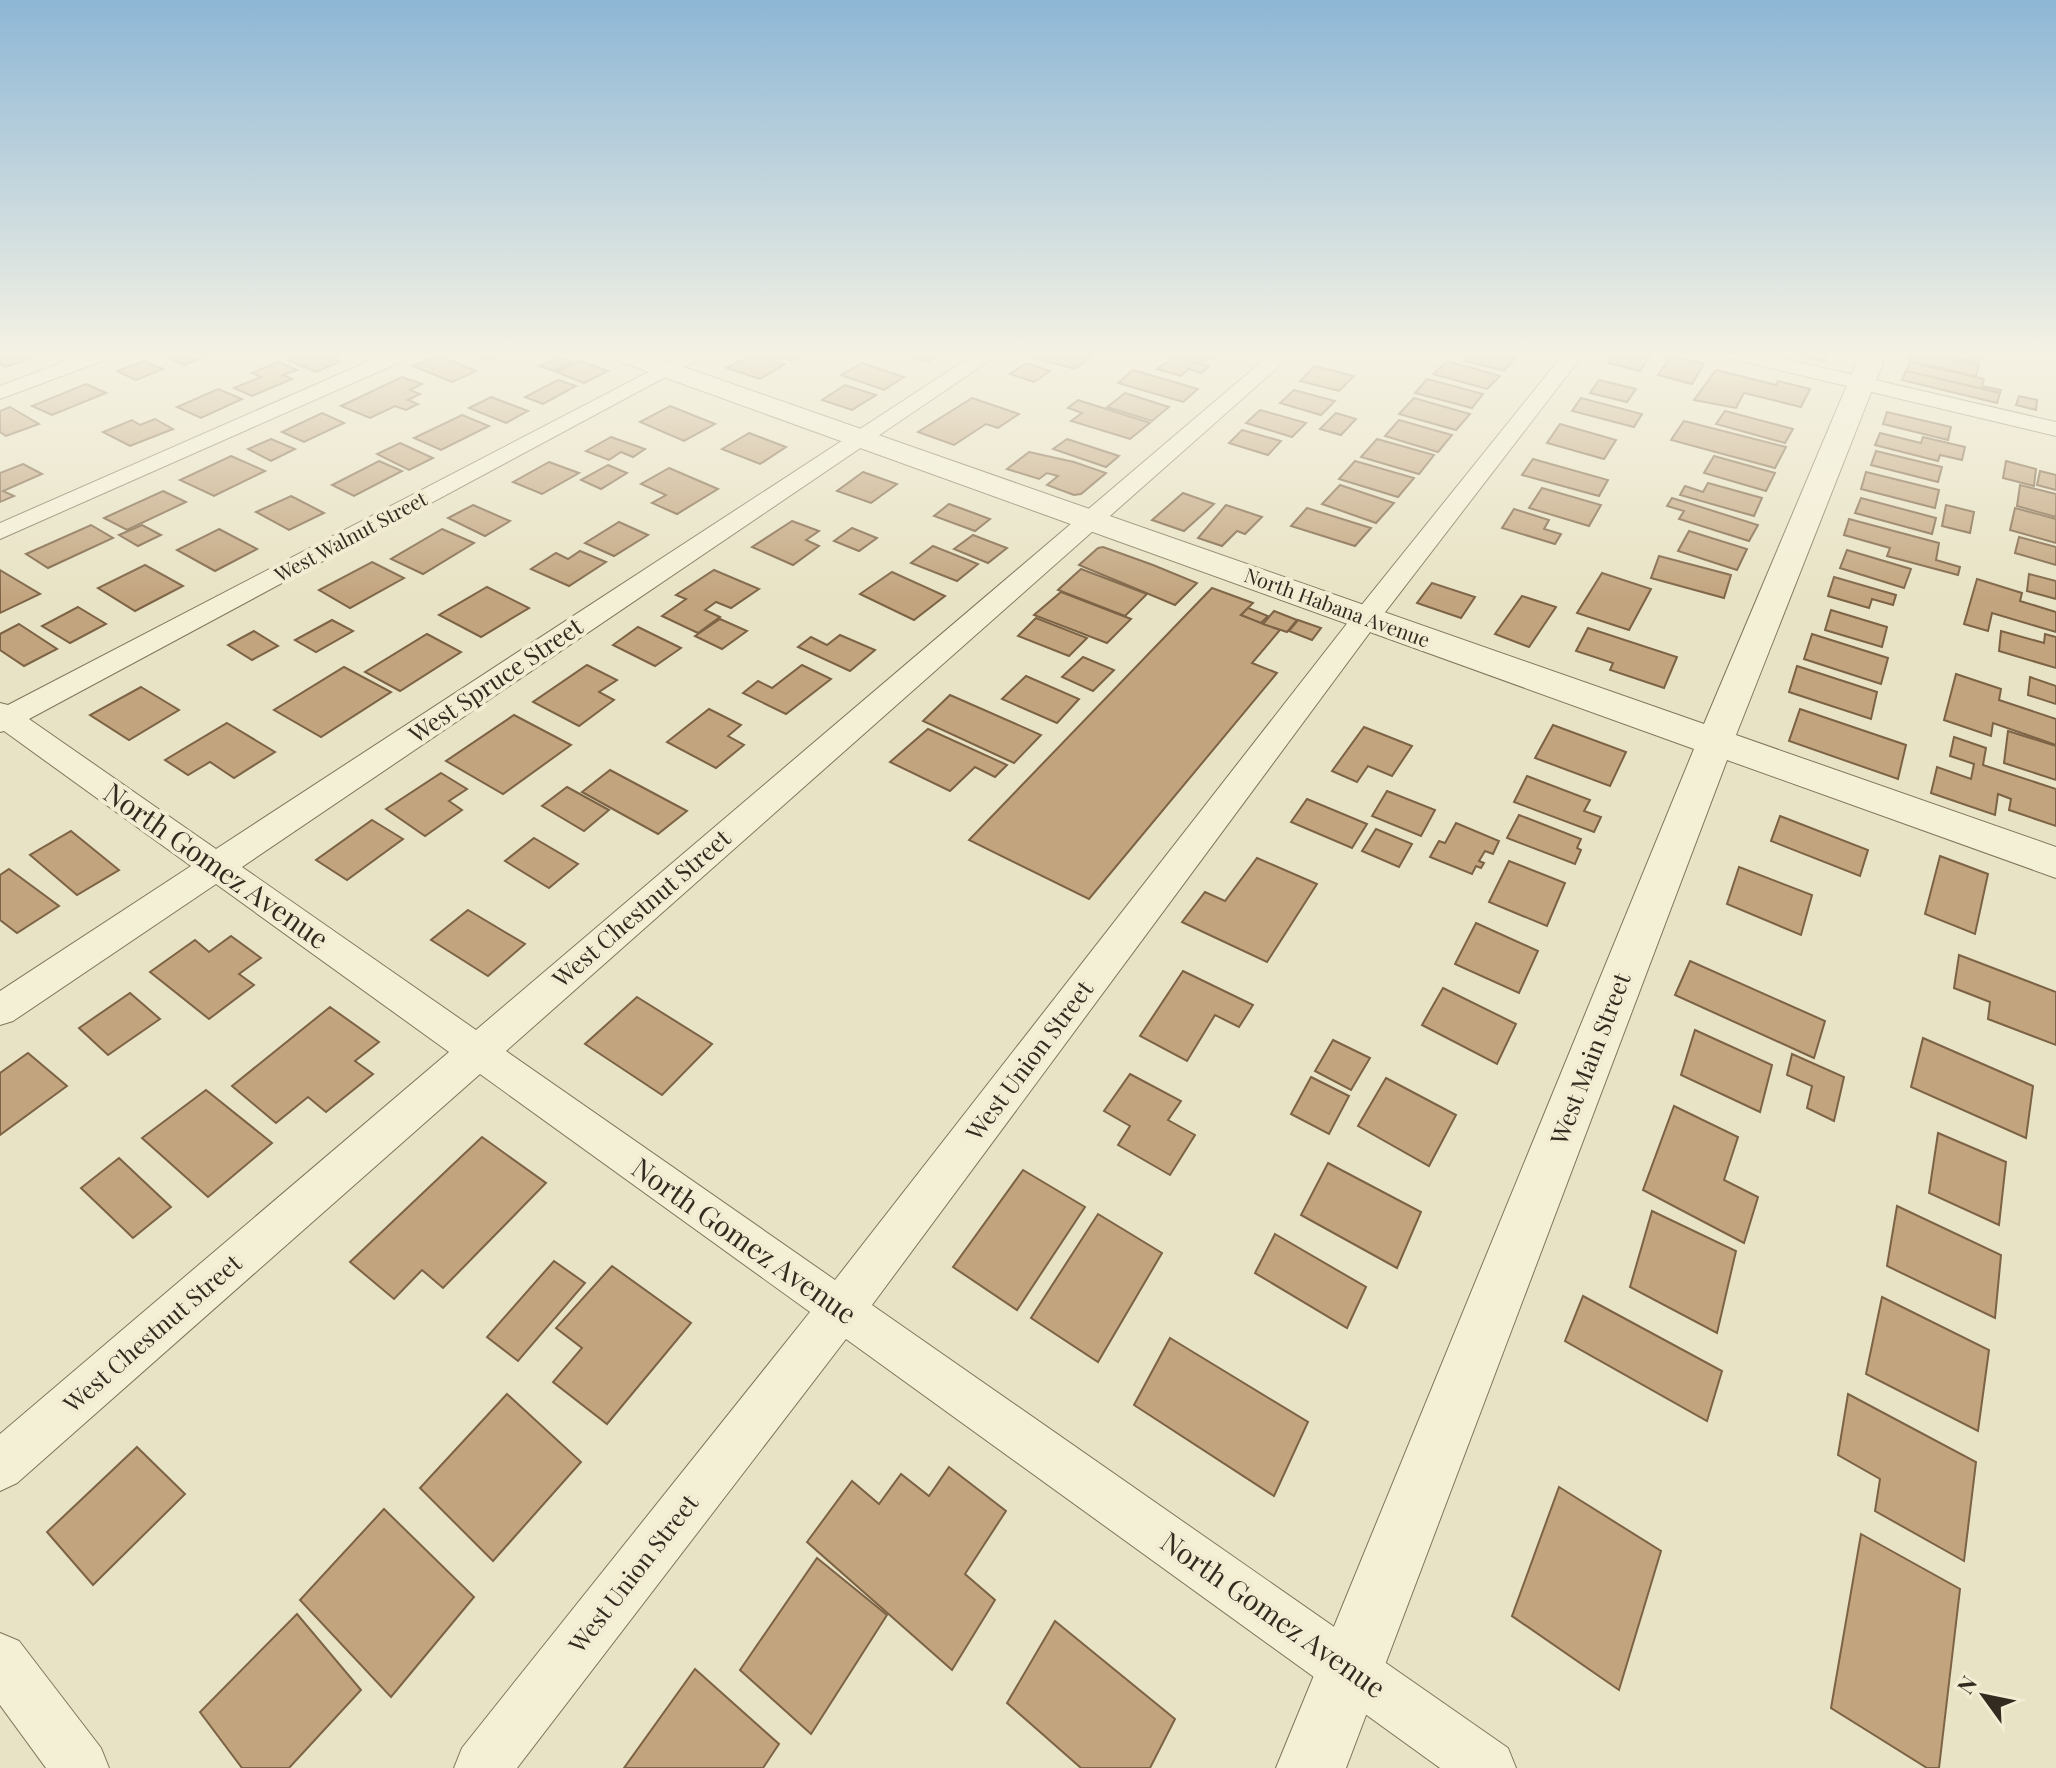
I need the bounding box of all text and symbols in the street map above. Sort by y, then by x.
street label: West Walnut Street [269,484,432,588]
street label: North Habana Avenue [1241,560,1434,653]
street label: West Spruce Street [401,609,588,750]
street label: North Gomez Avenue [97,773,337,956]
street label: West Chestnut Street [544,821,737,994]
street label: West Main Street [1541,967,1637,1150]
street label: West Union Street [957,973,1099,1147]
street label: North Gomez Avenue [625,1148,865,1331]
street label: West Chestnut Street [55,1246,248,1419]
street label: West Union Street [560,1487,705,1659]
street label: North Gomez Avenue [1154,1522,1394,1705]
north arrow [1944,1656,2024,1736]
text: N [1949,1670,1983,1699]

